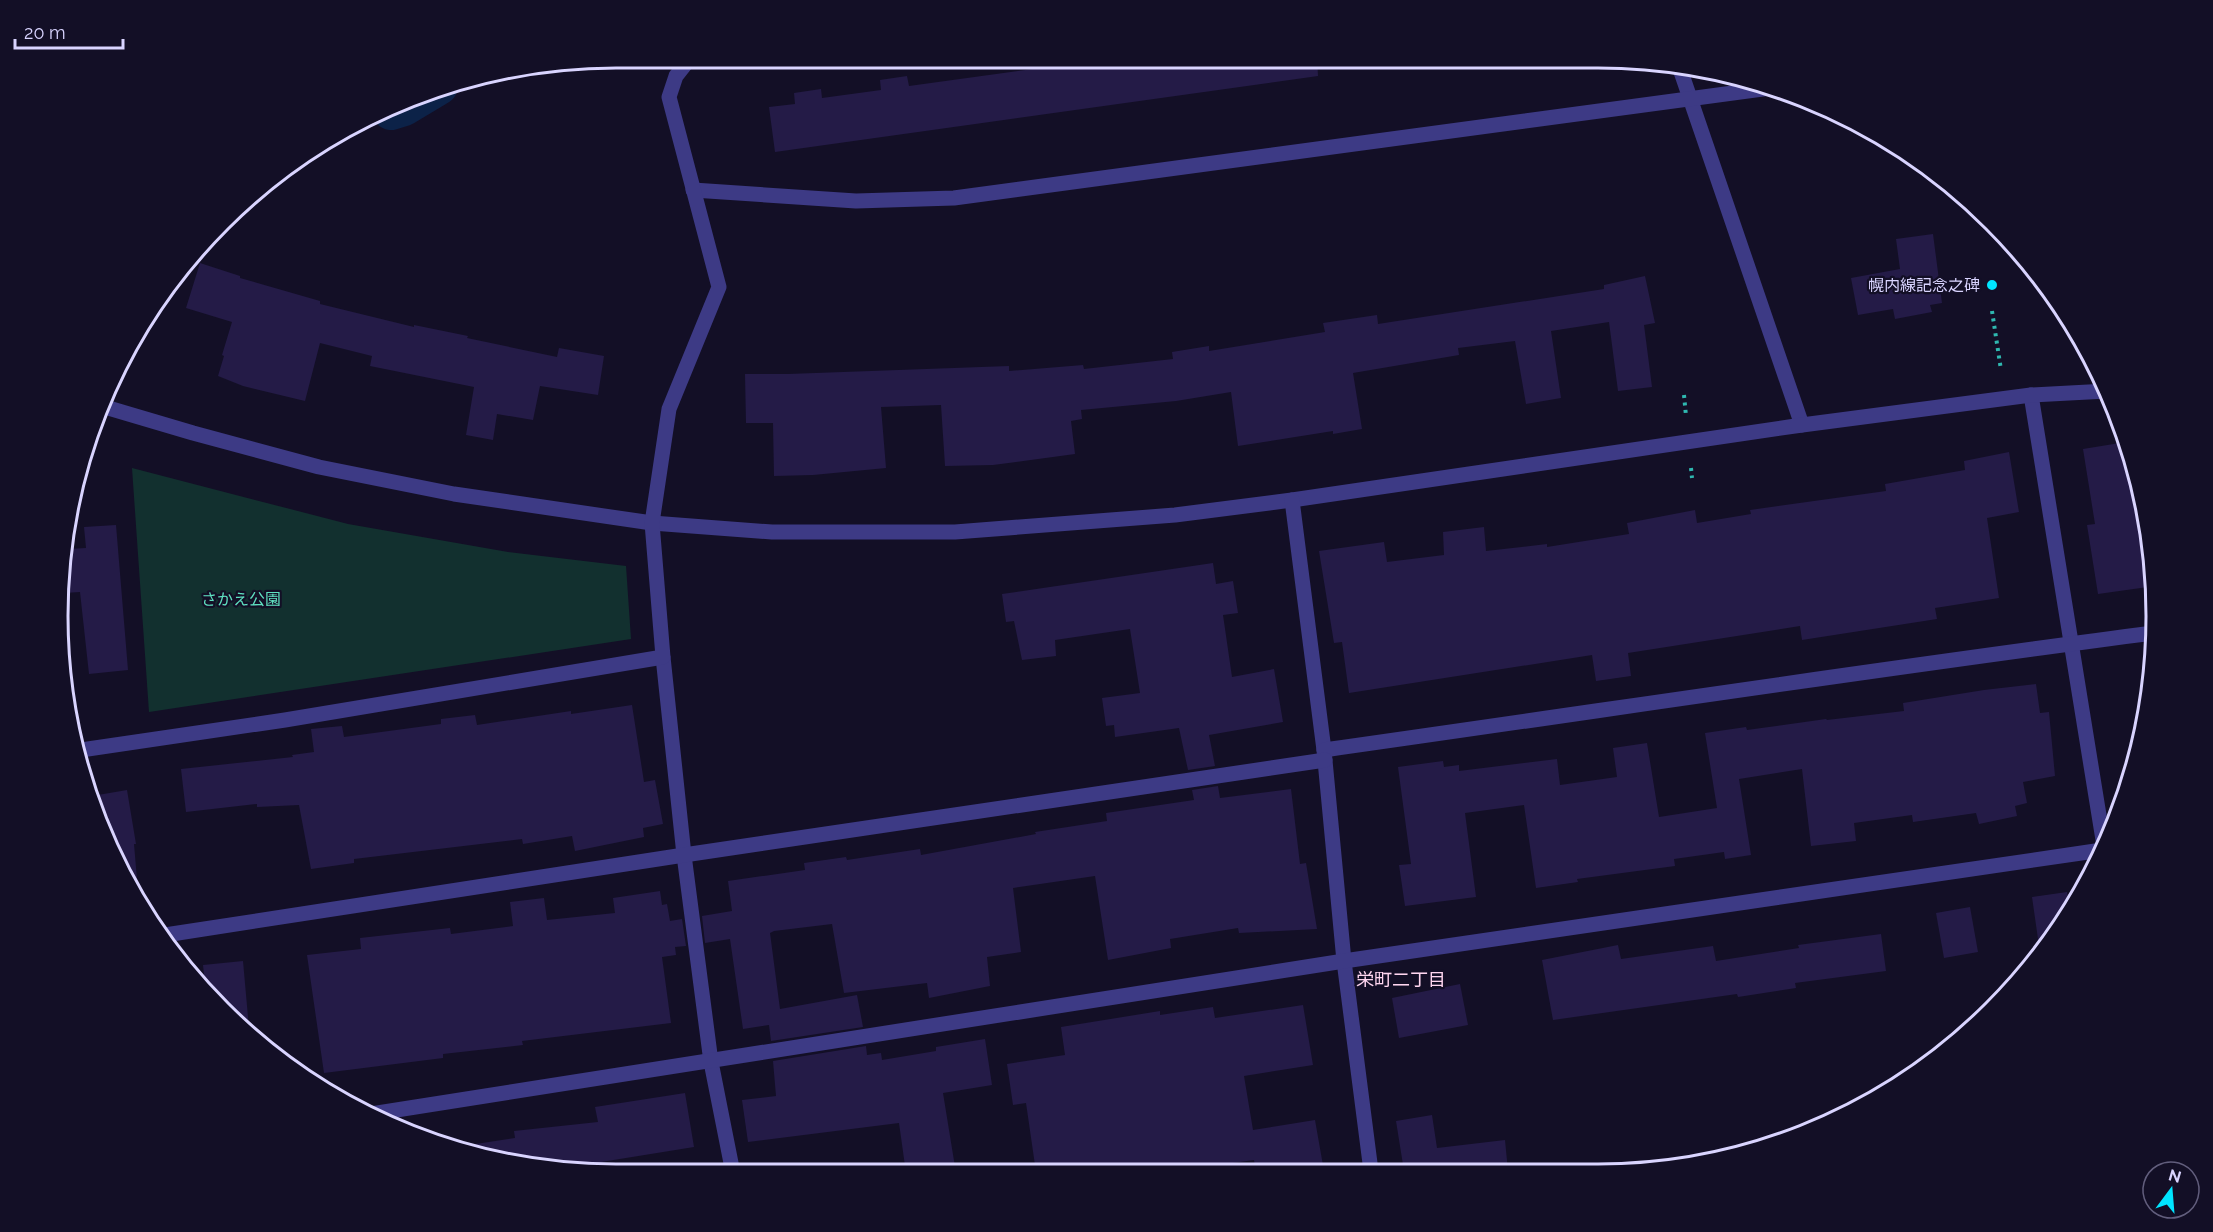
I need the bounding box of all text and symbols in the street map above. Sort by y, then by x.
scale bar [15,12,123,50]
text: 20 m [24,22,66,43]
place label: 幌内線記念之碑 [1868,276,1980,295]
marker: 幌内線記念之碑 [1985,278,1999,292]
park label: さかえ公園 [201,590,281,609]
district label: 栄町二丁目 [1356,969,1446,990]
north arrow [2141,1160,2201,1220]
text: N [2167,1165,2183,1187]

